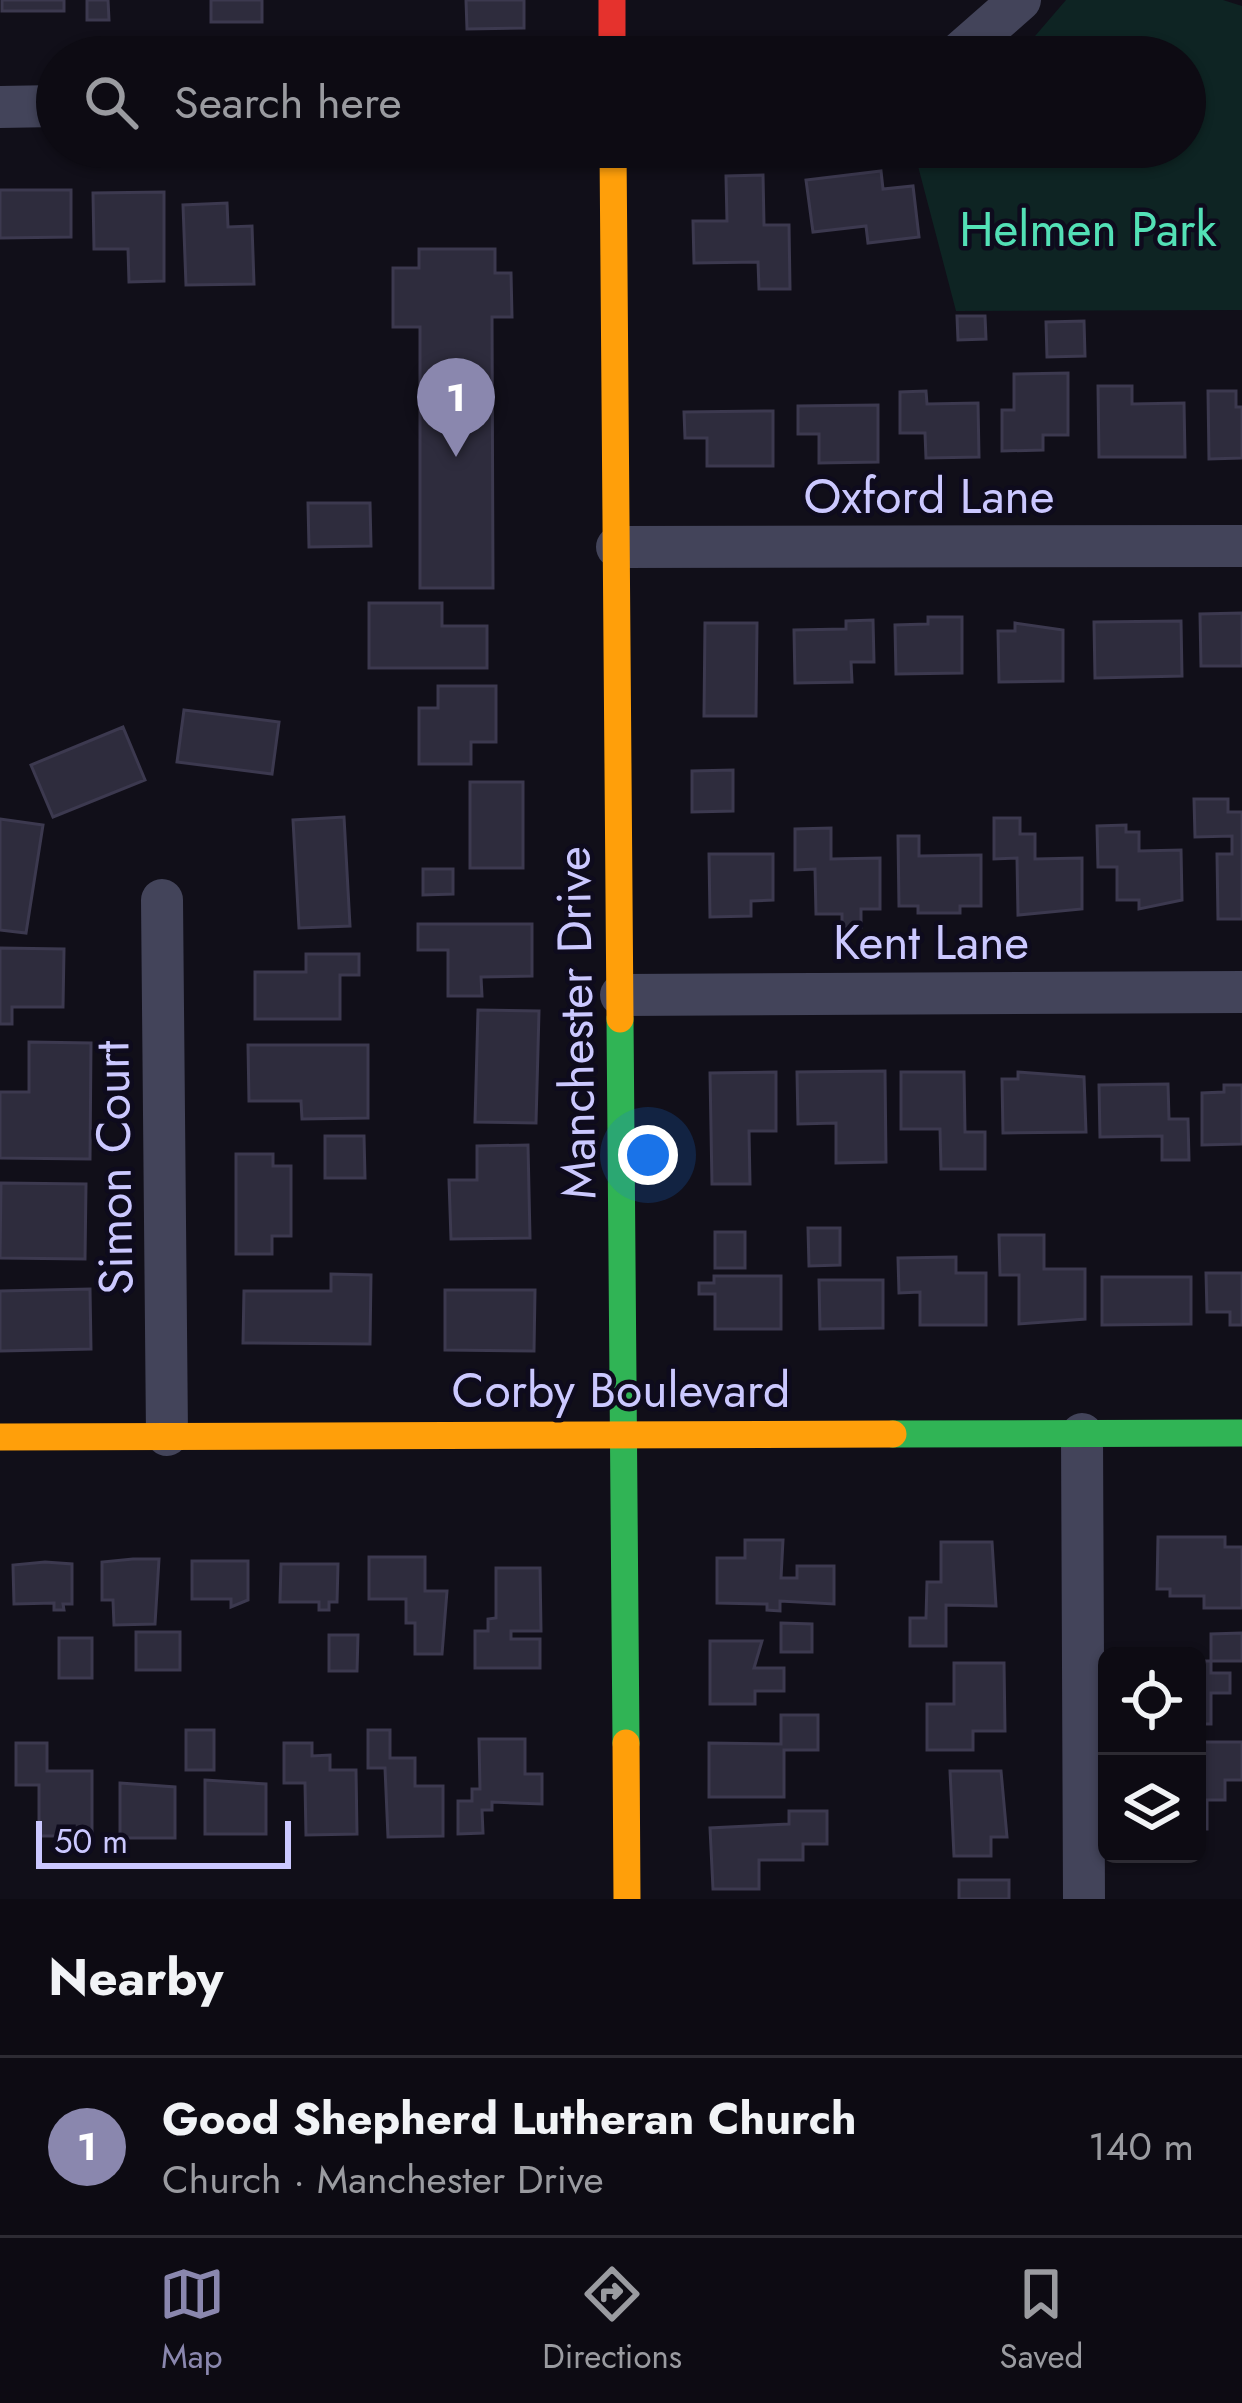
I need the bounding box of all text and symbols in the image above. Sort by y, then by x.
search box [36,36,1206,168]
icon: search [78,69,144,135]
text: Search here [174,70,402,135]
park label: Helmen Park [959,195,1218,264]
pin: 1 [417,358,495,457]
street label: Oxford Lane [804,462,1054,531]
street label: Manchester Drive [538,846,614,1200]
street label: Kent Lane [833,908,1029,977]
street label: Simon Court [77,1040,151,1296]
your location [618,1125,678,1185]
street label: Corby Boulevard [452,1356,790,1425]
map controls [1098,1647,1206,1863]
button: locate [1098,1647,1206,1755]
button: layers [1098,1755,1206,1863]
scale bar [36,1815,291,1868]
text: 50 m [54,1818,128,1865]
text: Nearby [48,1940,223,2014]
text: Good Shepherd Lutheran Church [162,2086,857,2151]
text: 1 [77,2118,97,2175]
text: 140 m [1088,2118,1194,2175]
text: Church · Manchester Drive [162,2151,604,2208]
tab: Map [159,2261,225,2380]
tab: Directions [542,2261,682,2380]
tab: Saved [1000,2261,1083,2380]

